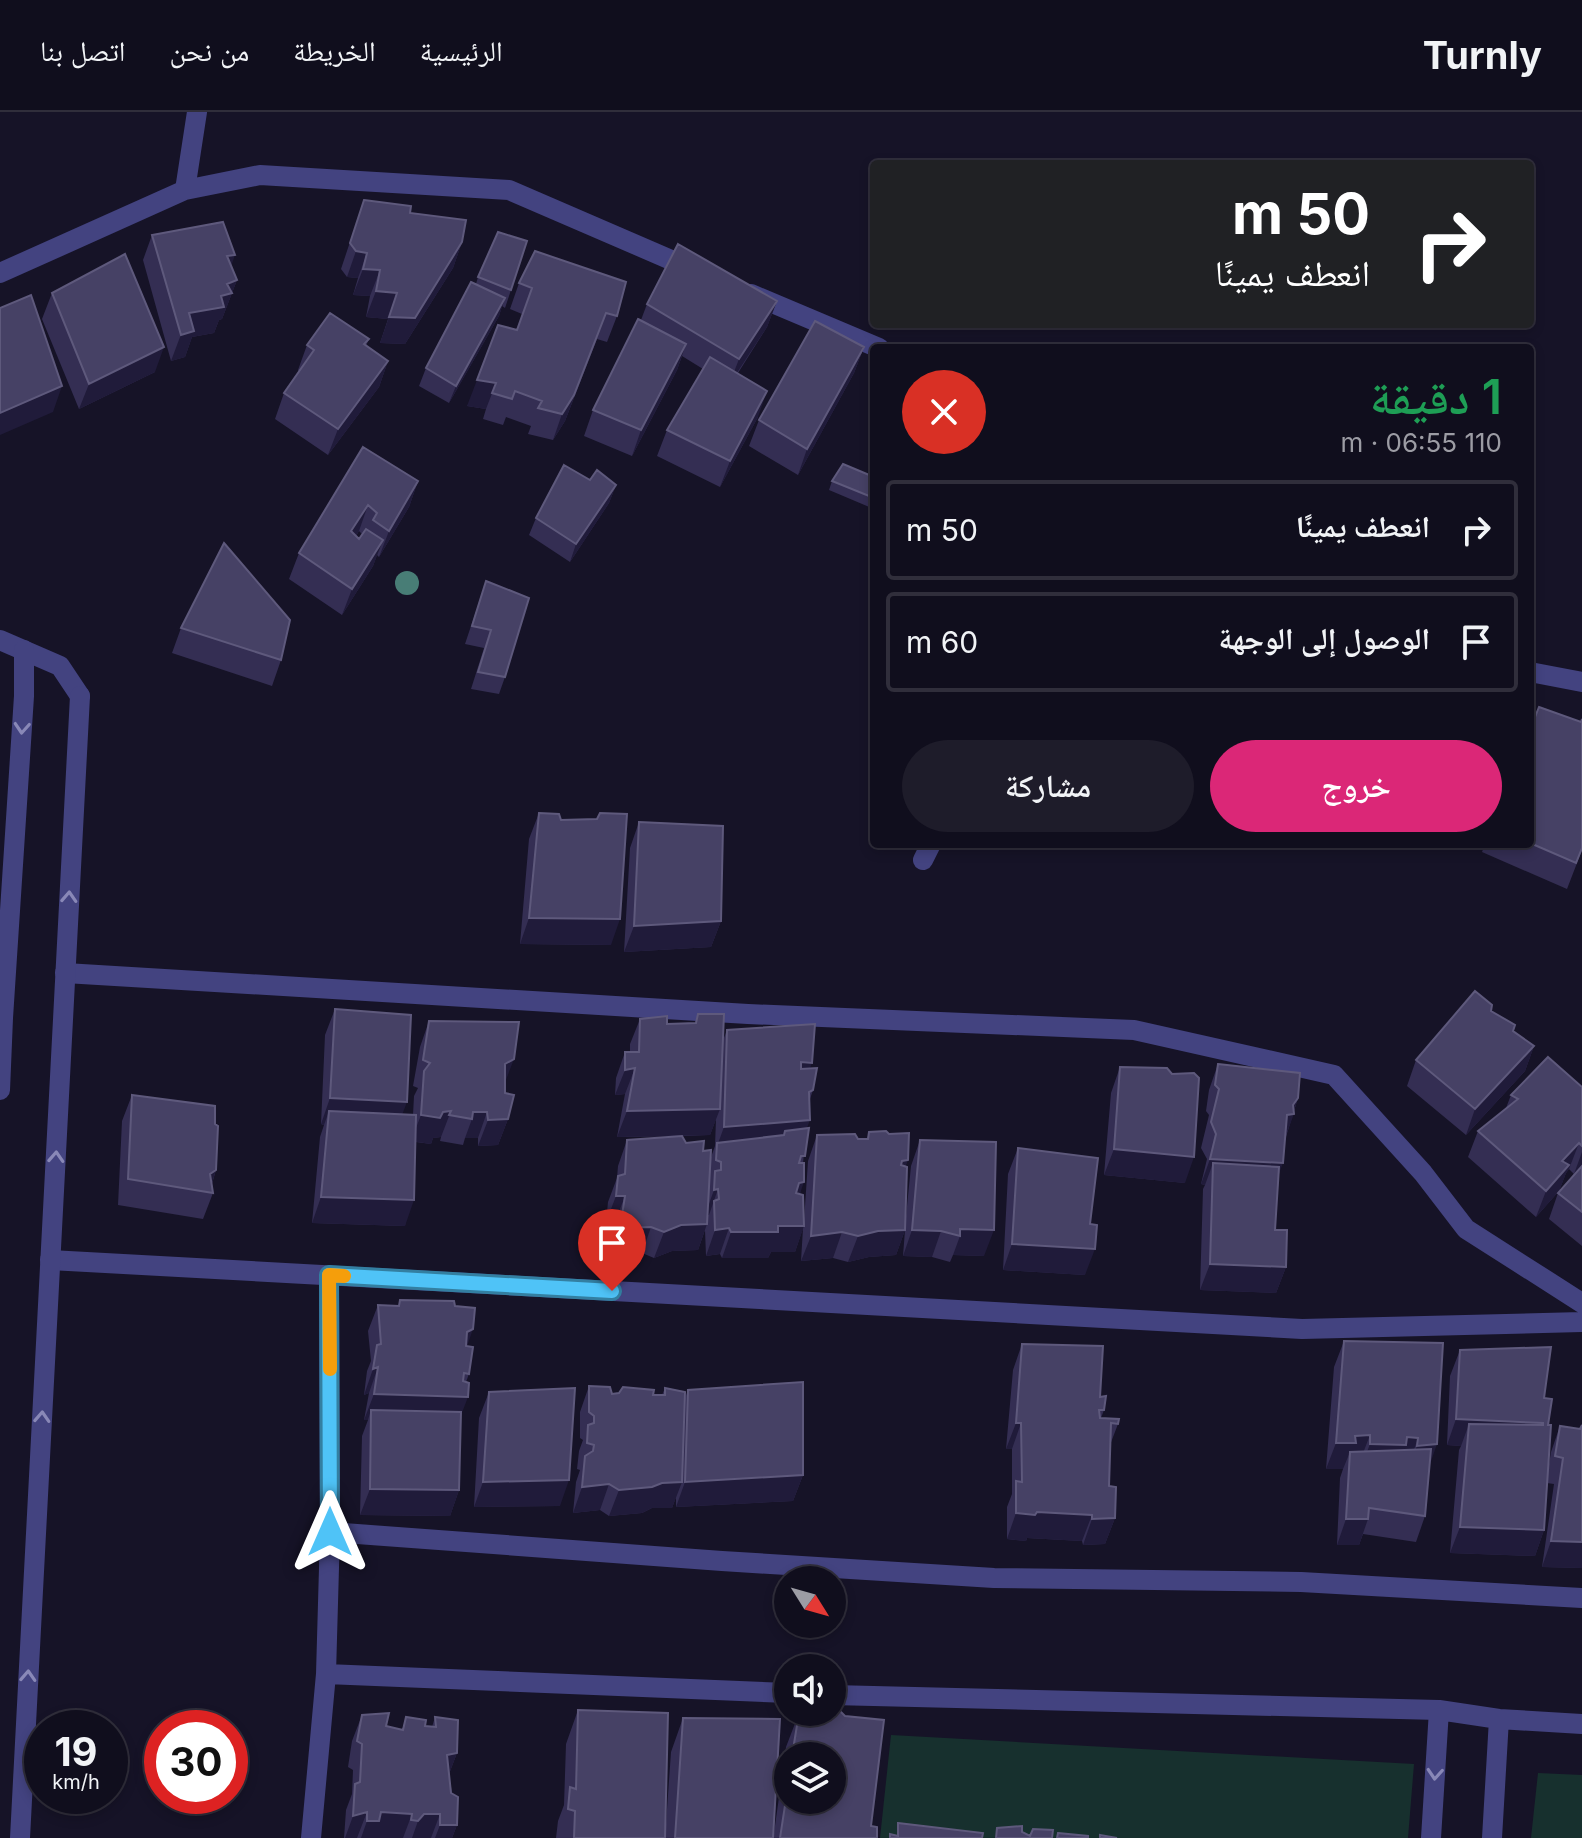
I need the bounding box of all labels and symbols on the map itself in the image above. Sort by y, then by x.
one-way arrow [14,722,31,735]
one-way arrow [61,890,78,903]
one-way arrow [47,1150,64,1163]
pin [578,1209,646,1291]
one-way arrow [33,1410,50,1423]
position arrow [288,1490,372,1574]
north arrow [774,1566,846,1638]
one-way arrow [20,1669,37,1682]
speed limit sign: 30 [144,1710,248,1814]
one-way arrow [1427,1768,1444,1781]

